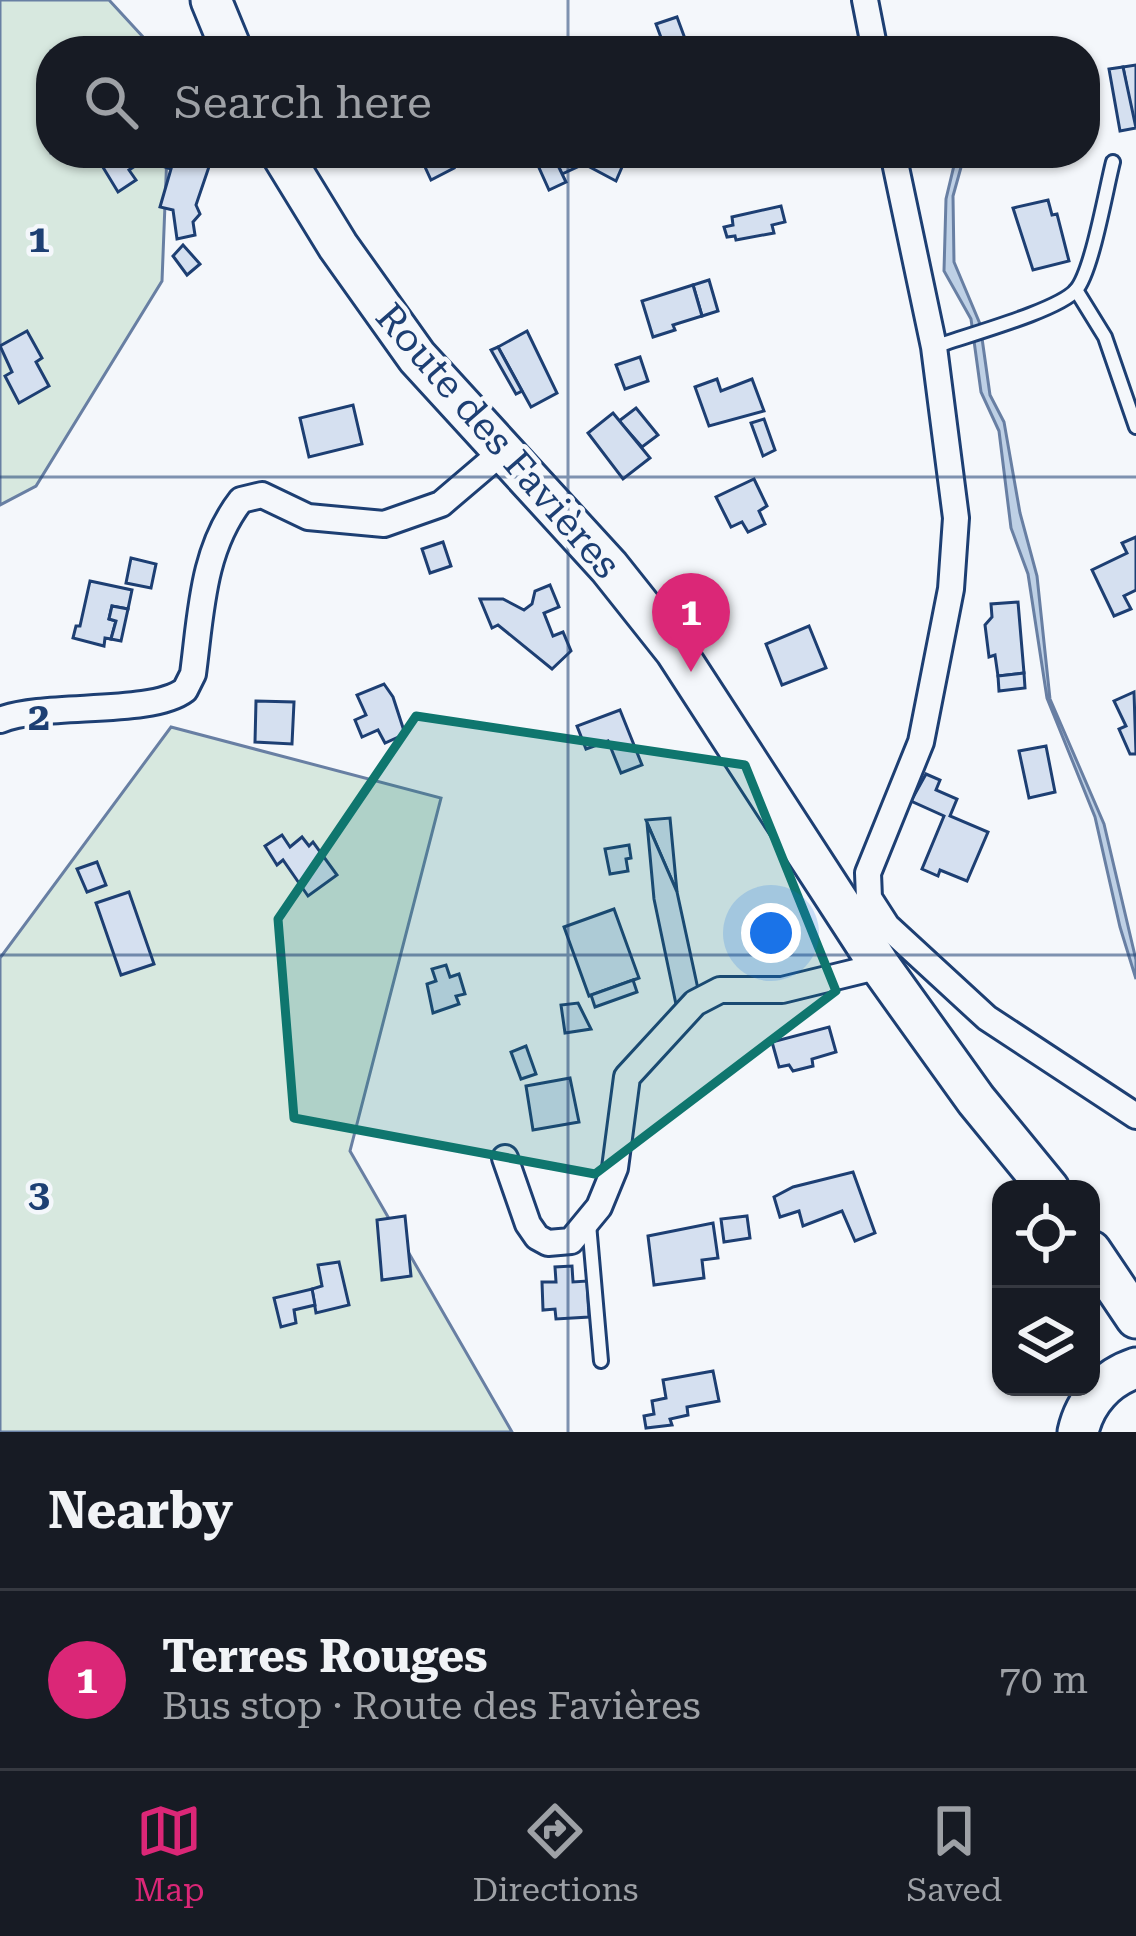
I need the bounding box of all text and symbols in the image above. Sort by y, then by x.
search box [36,36,1100,168]
icon: search [78,69,144,135]
text: Search here [174,76,432,129]
text: 1 [28,216,50,262]
street label: Route des Favières [366,294,630,588]
pin: 1 [652,573,730,672]
text: 2 [28,694,50,740]
your location [741,903,801,963]
text: 3 [28,1171,50,1217]
map controls [992,1180,1100,1396]
button: locate [992,1180,1100,1288]
button: layers [992,1288,1100,1396]
text: Nearby [48,1481,233,1540]
text: Terres Rouges [162,1630,487,1683]
text: 1 [76,1657,98,1703]
text: 70 m [999,1657,1088,1703]
text: Bus stop · Route des Favières [162,1683,701,1729]
tab: Map [134,1798,205,1909]
tab: Directions [472,1798,638,1909]
tab: Saved [906,1798,1002,1909]

